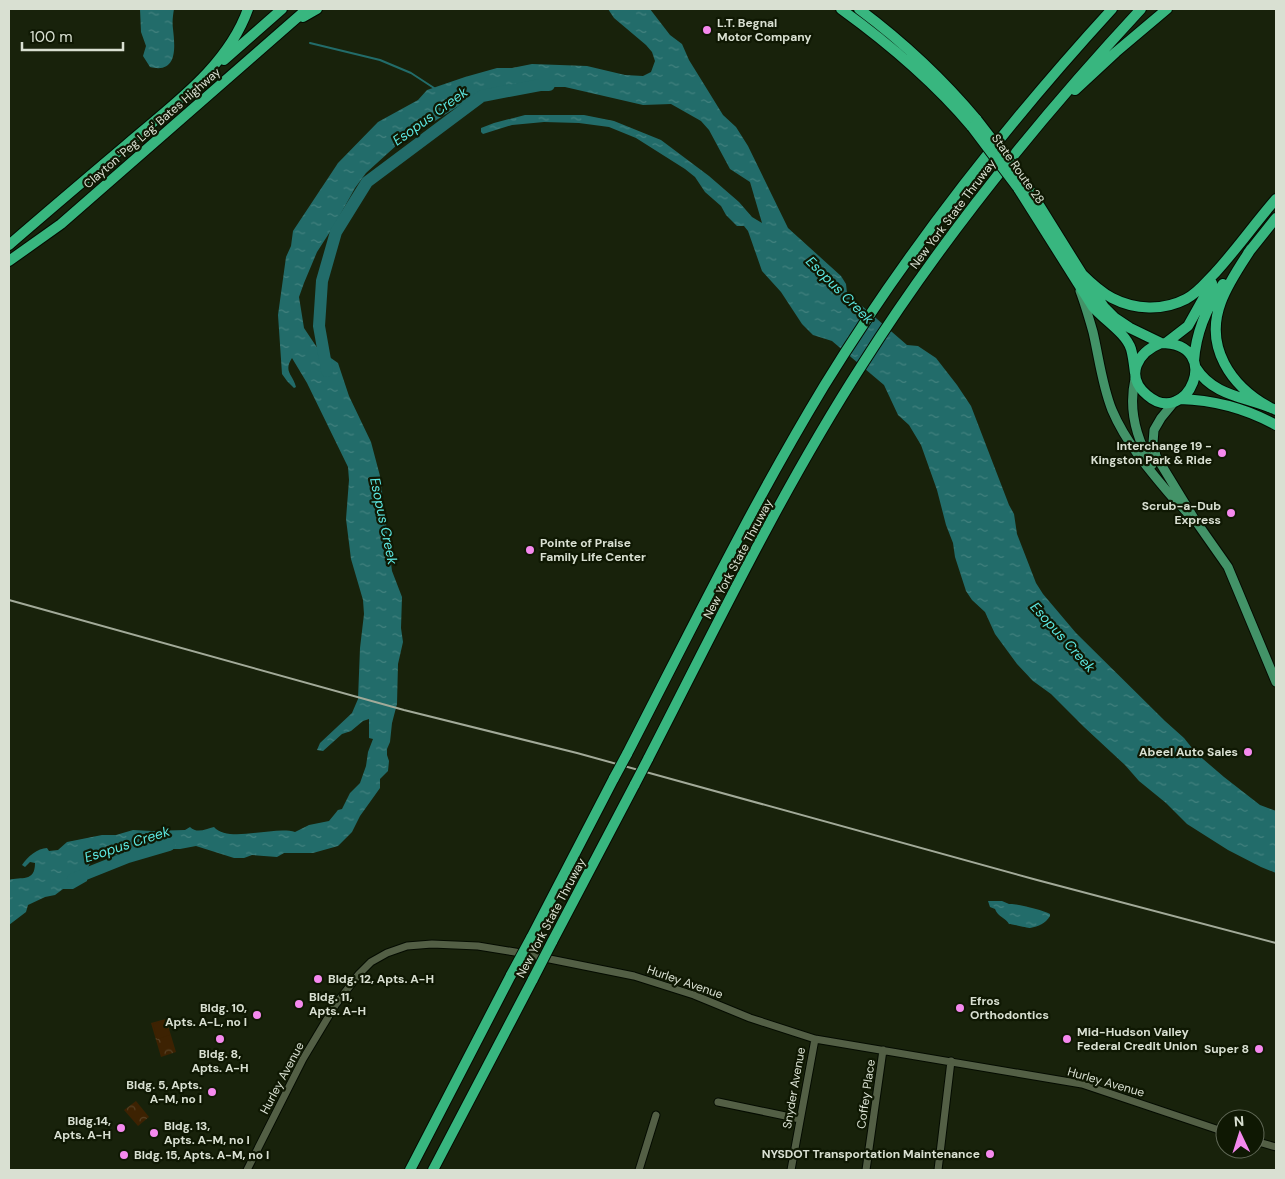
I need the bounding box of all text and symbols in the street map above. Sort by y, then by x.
place label: L.T. Begnal Motor Company [717,15,812,45]
scale bar [22,20,124,52]
marker: L.T. Begnal Motor Company [701,24,713,36]
text: 100 m [30,27,73,47]
street label: Clayton 'Peg Leg' Bates Highway [80,64,224,192]
water label: Esopus Creek [389,82,472,149]
street label: State Route 28 [988,131,1048,207]
street label: New York State Thruway [906,156,1000,272]
water label: Esopus Creek [802,252,878,328]
place label: Interchange 19 - Kingston Park & Ride [1091,438,1212,468]
marker: Interchange 19 - Kingston Park & Ride [1216,447,1228,459]
water label: Esopus Creek [366,476,402,567]
street label: New York State Thruway [700,496,777,622]
place label: Scrub-a-Dub Express [1142,498,1221,528]
marker: Scrub-a-Dub Express [1225,507,1237,519]
place label: Pointe of Praise Family Life Center [540,535,646,565]
marker: Pointe of Praise Family Life Center [524,544,536,556]
water label: Esopus Creek [1027,598,1100,677]
place label: Abeel Auto Sales [1139,744,1238,760]
marker: Abeel Auto Sales [1242,746,1254,758]
water label: Esopus Creek [82,821,173,866]
street label: New York State Thruway [513,855,590,981]
street label: Hurley Avenue [645,962,725,1003]
place label: Bldg. 12, Apts. A-H [328,971,434,987]
marker: Bldg. 12, Apts. A-H [312,973,324,985]
place label: Bldg. 11, Apts. A-H [309,989,366,1019]
place label: Efros Orthodontics [970,993,1049,1023]
marker: Bldg. 11, Apts. A-H [293,998,305,1010]
place label: Bldg. 10, Apts. A-L, no I [165,1000,247,1030]
marker: Efros Orthodontics [954,1002,966,1014]
marker: Bldg. 10, Apts. A-L, no I [251,1009,263,1021]
place label: Mid-Hudson Valley Federal Credit Union [1077,1024,1197,1054]
marker: Bldg. 8, Apts. A-H [214,1033,226,1045]
marker: Mid-Hudson Valley Federal Credit Union [1061,1033,1073,1045]
street label: Hurley Avenue [256,1039,308,1117]
place label: Super 8 [1204,1041,1249,1057]
marker: Super 8 [1253,1043,1265,1055]
place label: Bldg. 8, Apts. A-H [191,1046,249,1076]
street label: Snyder Avenue [779,1046,809,1130]
street label: Coffey Place [853,1058,879,1130]
street label: Hurley Avenue [1066,1063,1147,1101]
place label: Bldg. 5, Apts. A-M, no I [126,1077,202,1107]
marker: Bldg. 5, Apts. A-M, no I [206,1086,218,1098]
north arrow [1215,1109,1265,1159]
text: N [1233,1112,1245,1130]
place label: Bldg.14, Apts. A-H [54,1113,111,1143]
place label: Bldg. 13, Apts. A-M, no I [164,1118,250,1148]
marker: Bldg.14, Apts. A-H [115,1122,127,1134]
marker: Bldg. 13, Apts. A-M, no I [148,1127,160,1139]
place label: NYSDOT Transportation Maintenance [762,1146,980,1162]
place label: Bldg. 15, Apts. A-M, no I [134,1147,269,1163]
marker: NYSDOT Transportation Maintenance [984,1148,996,1160]
marker: Bldg. 15, Apts. A-M, no I [118,1149,130,1161]

